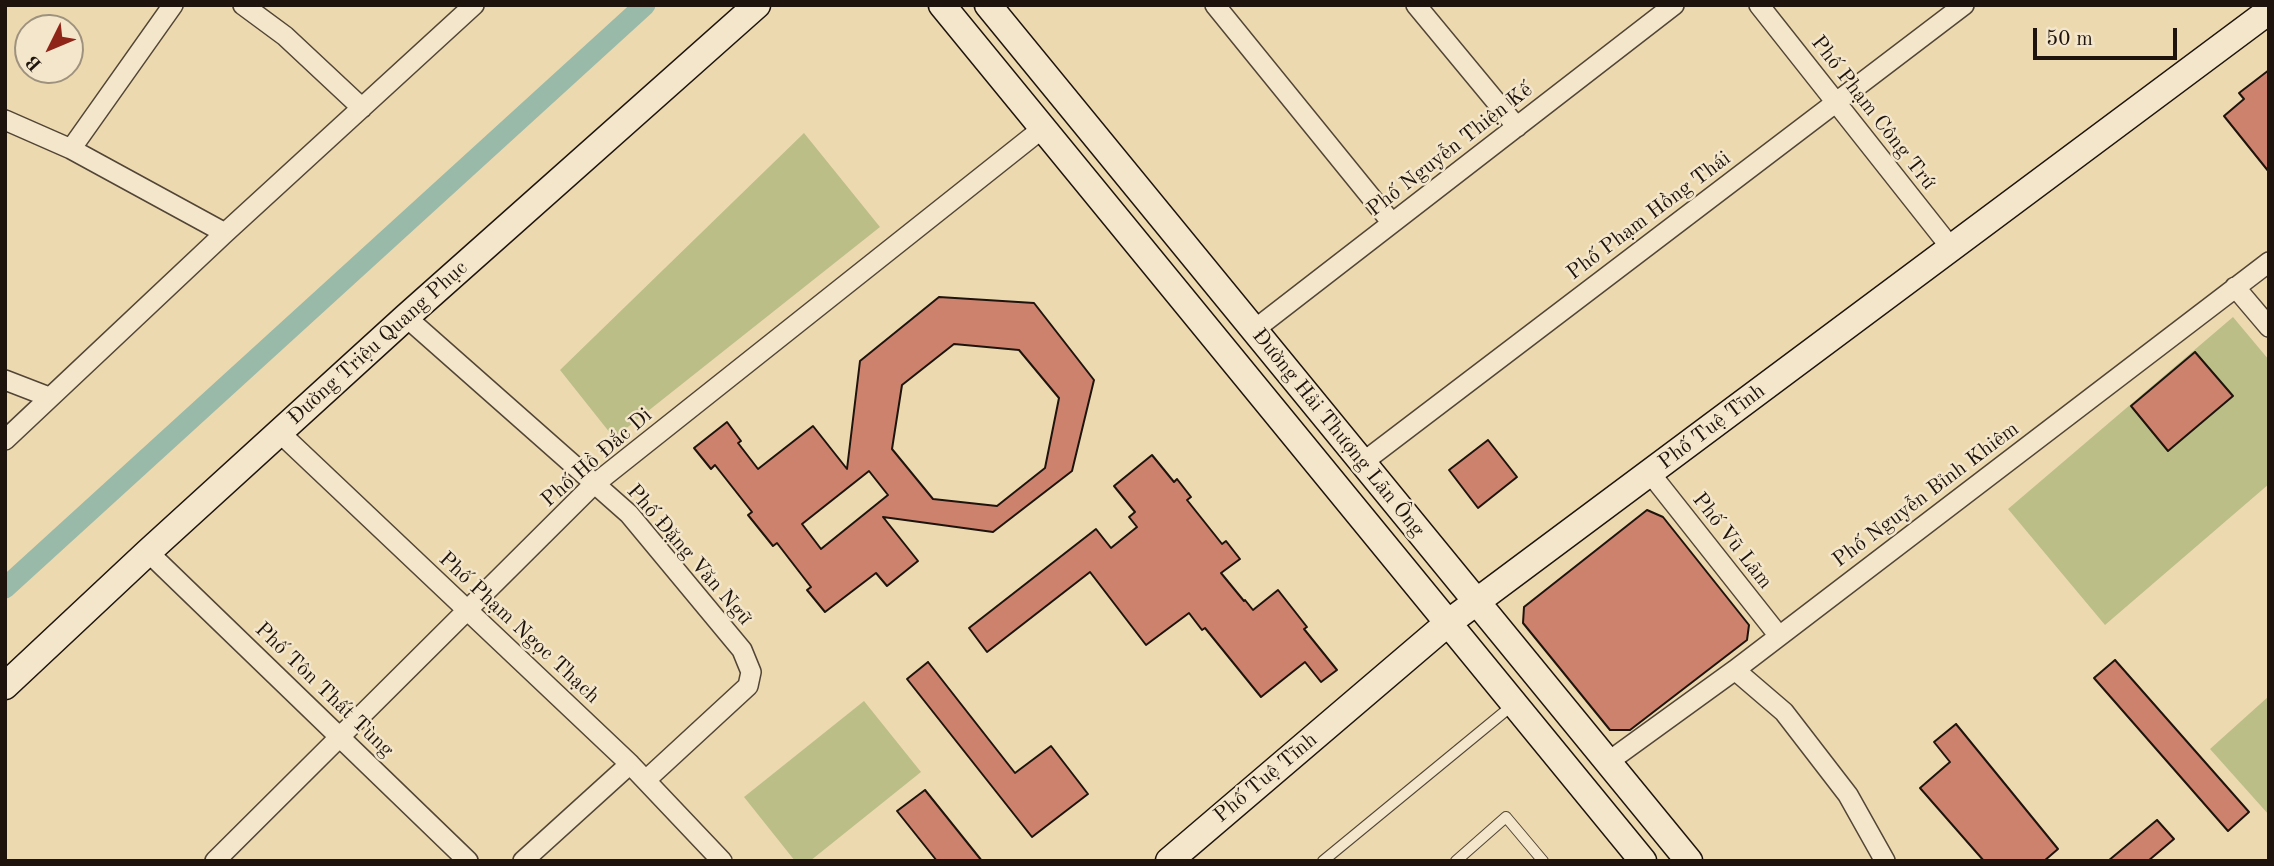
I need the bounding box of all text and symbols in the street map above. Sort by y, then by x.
north arrow [14,14,84,84]
scale bar [2036,14,2180,58]
text: 50 m [2046,29,2093,50]
street label: Phố Phạm Công Trứ [1805,31,1941,195]
text: B [23,51,46,74]
street label: Phố Nguyễn Thiện Kế [1362,78,1538,222]
street label: Phố Phạm Hồng Thái [1562,146,1736,286]
street label: Đường Triệu Quang Phục [283,256,473,430]
street label: Đường Hải Thượng Lãn Ông [1246,324,1430,542]
street label: Phố Tuệ Tĩnh [1654,379,1770,475]
street label: Phố Hồ Đắc Di [536,403,658,513]
street label: Phố Nguyễn Bỉnh Khiêm [1828,417,2024,573]
street label: Phố Đặng Văn Ngữ [621,479,757,631]
street label: Phố Vũ Lãm [1687,488,1777,594]
street label: Phố Phạm Ngọc Thạch [433,547,605,709]
street label: Phố Tôn Thất Tùng [249,617,399,763]
street label: Phố Tuệ Tĩnh [1209,727,1323,829]

